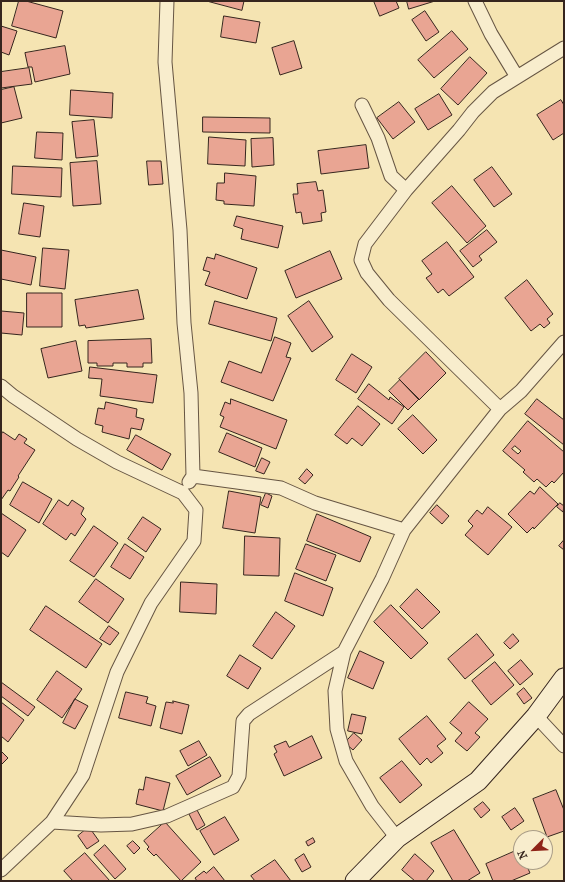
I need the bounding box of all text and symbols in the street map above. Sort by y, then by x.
north arrow [513,830,553,870]
text: N [515,848,530,861]

